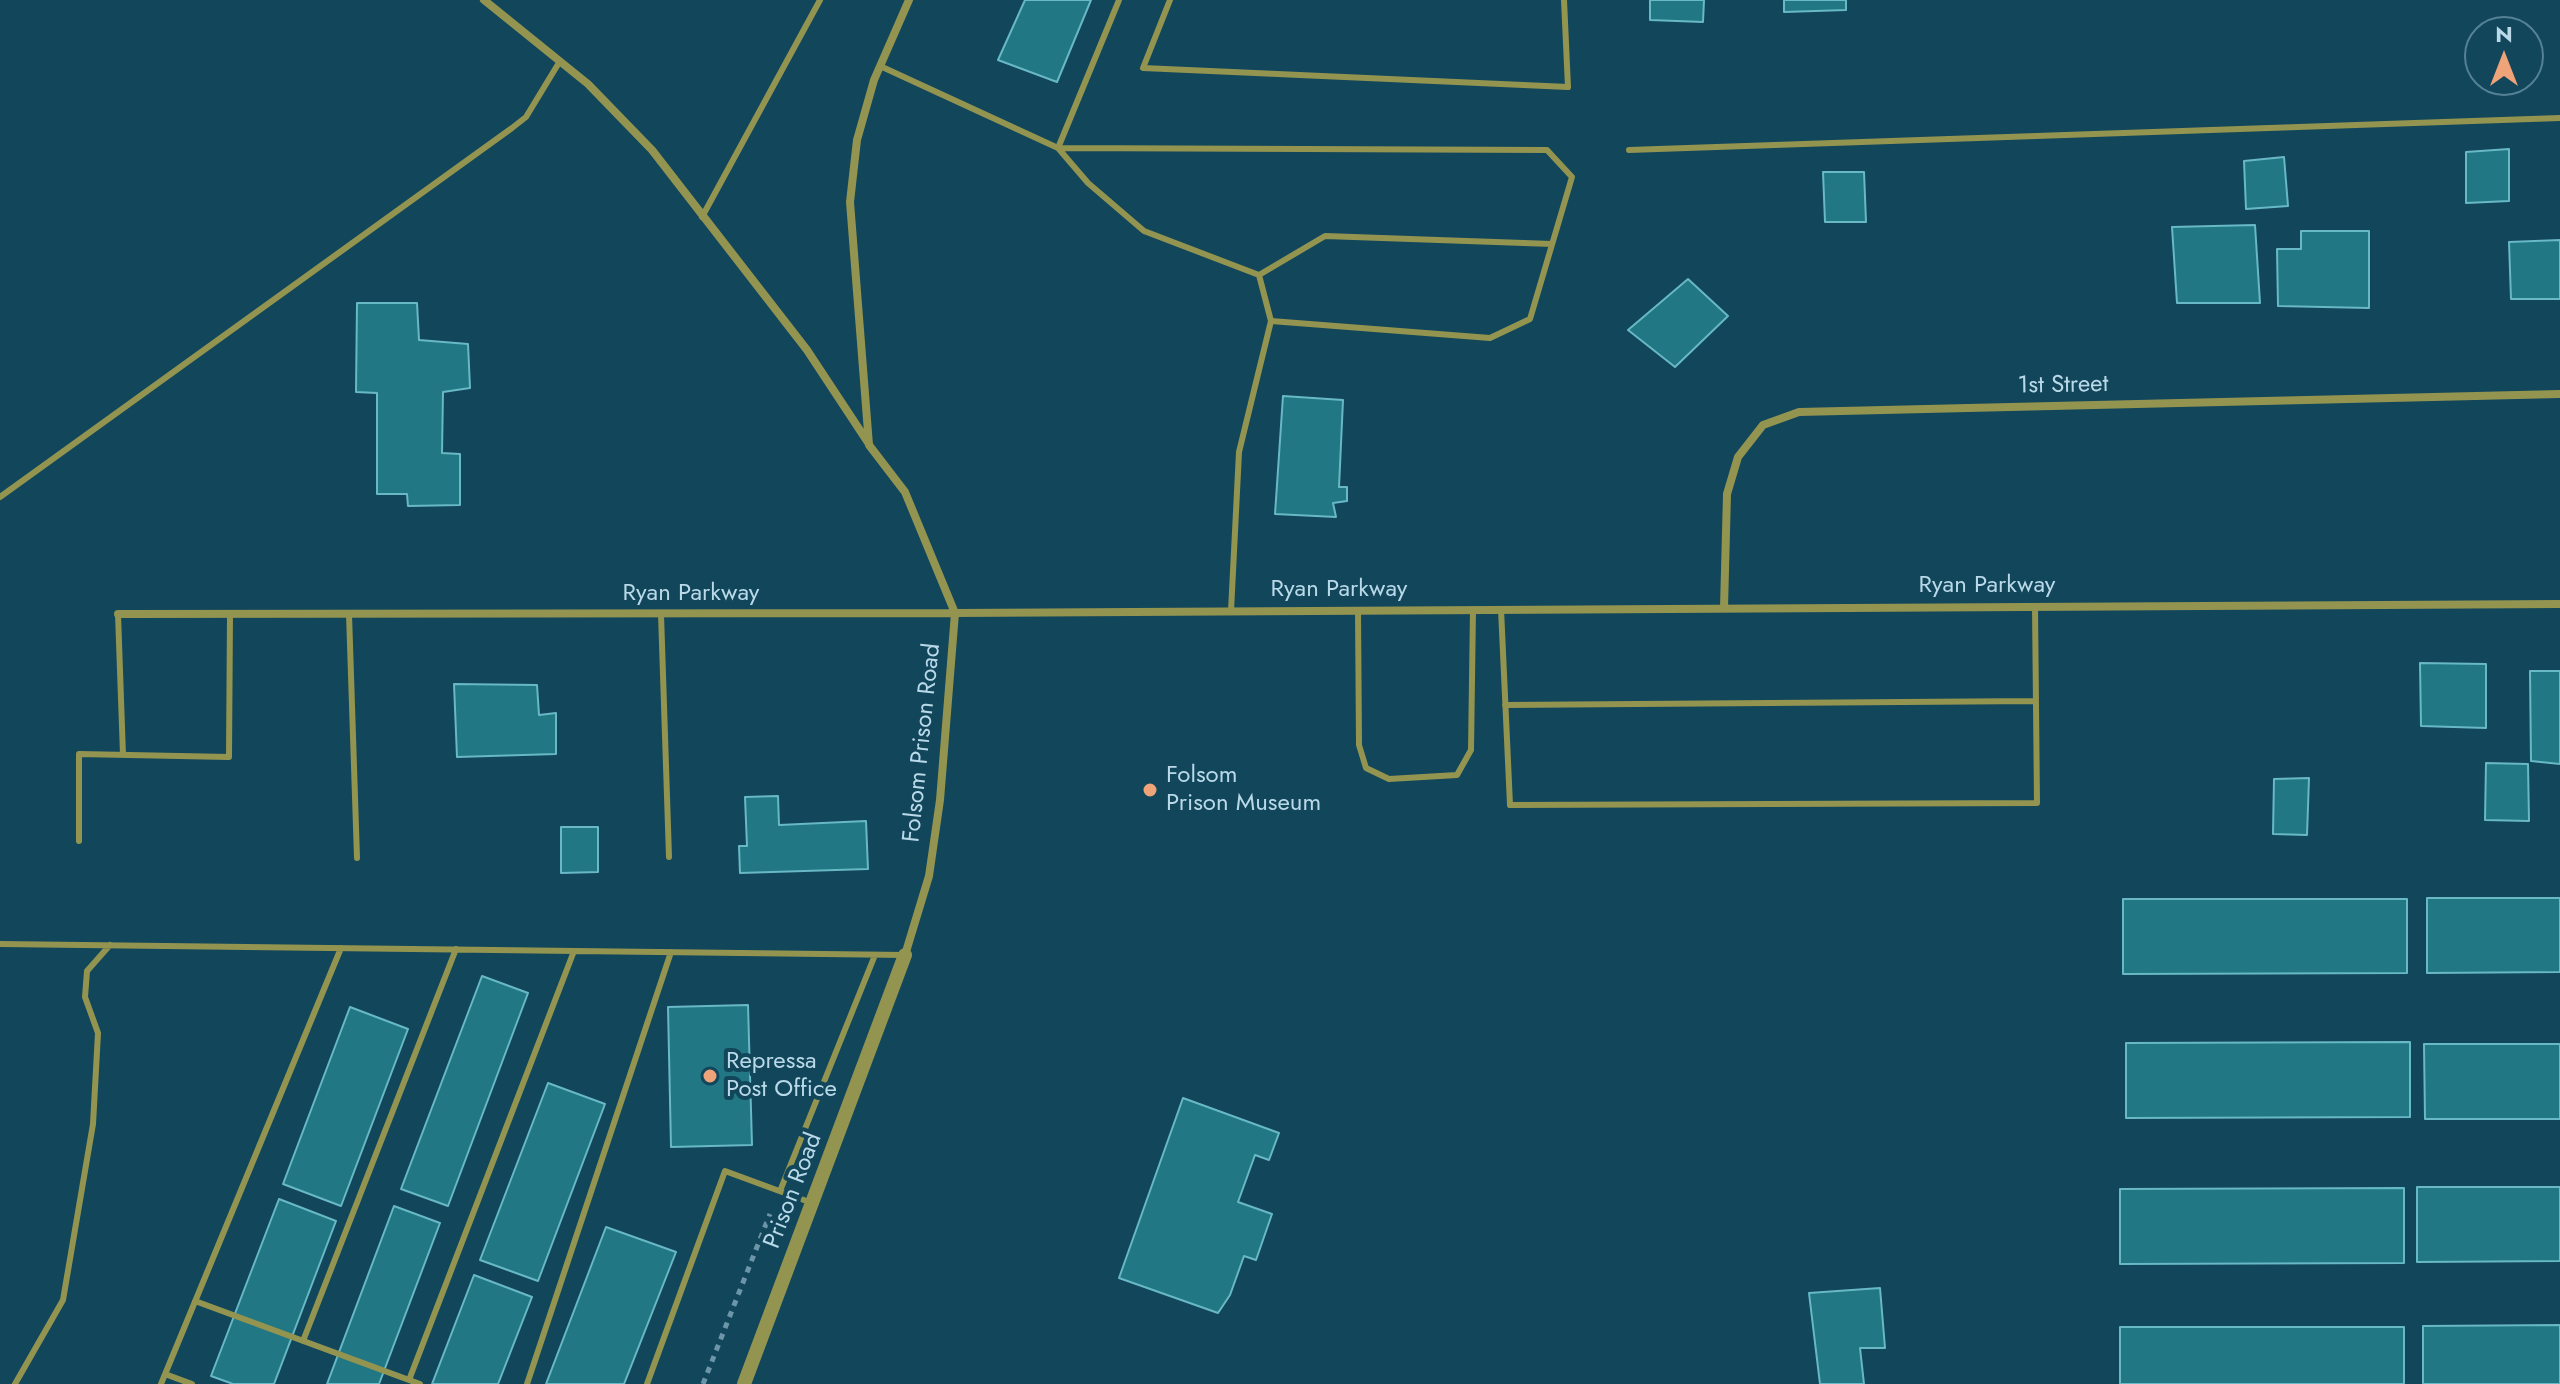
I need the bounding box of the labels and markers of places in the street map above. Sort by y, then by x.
place label: Folsom Prison Museum [1166,762,1321,818]
marker: Folsom Prison Museum [1141,781,1159,799]
place label: Repressa Post Office [726,1048,837,1104]
marker: Repressa Post Office [701,1067,719,1085]

